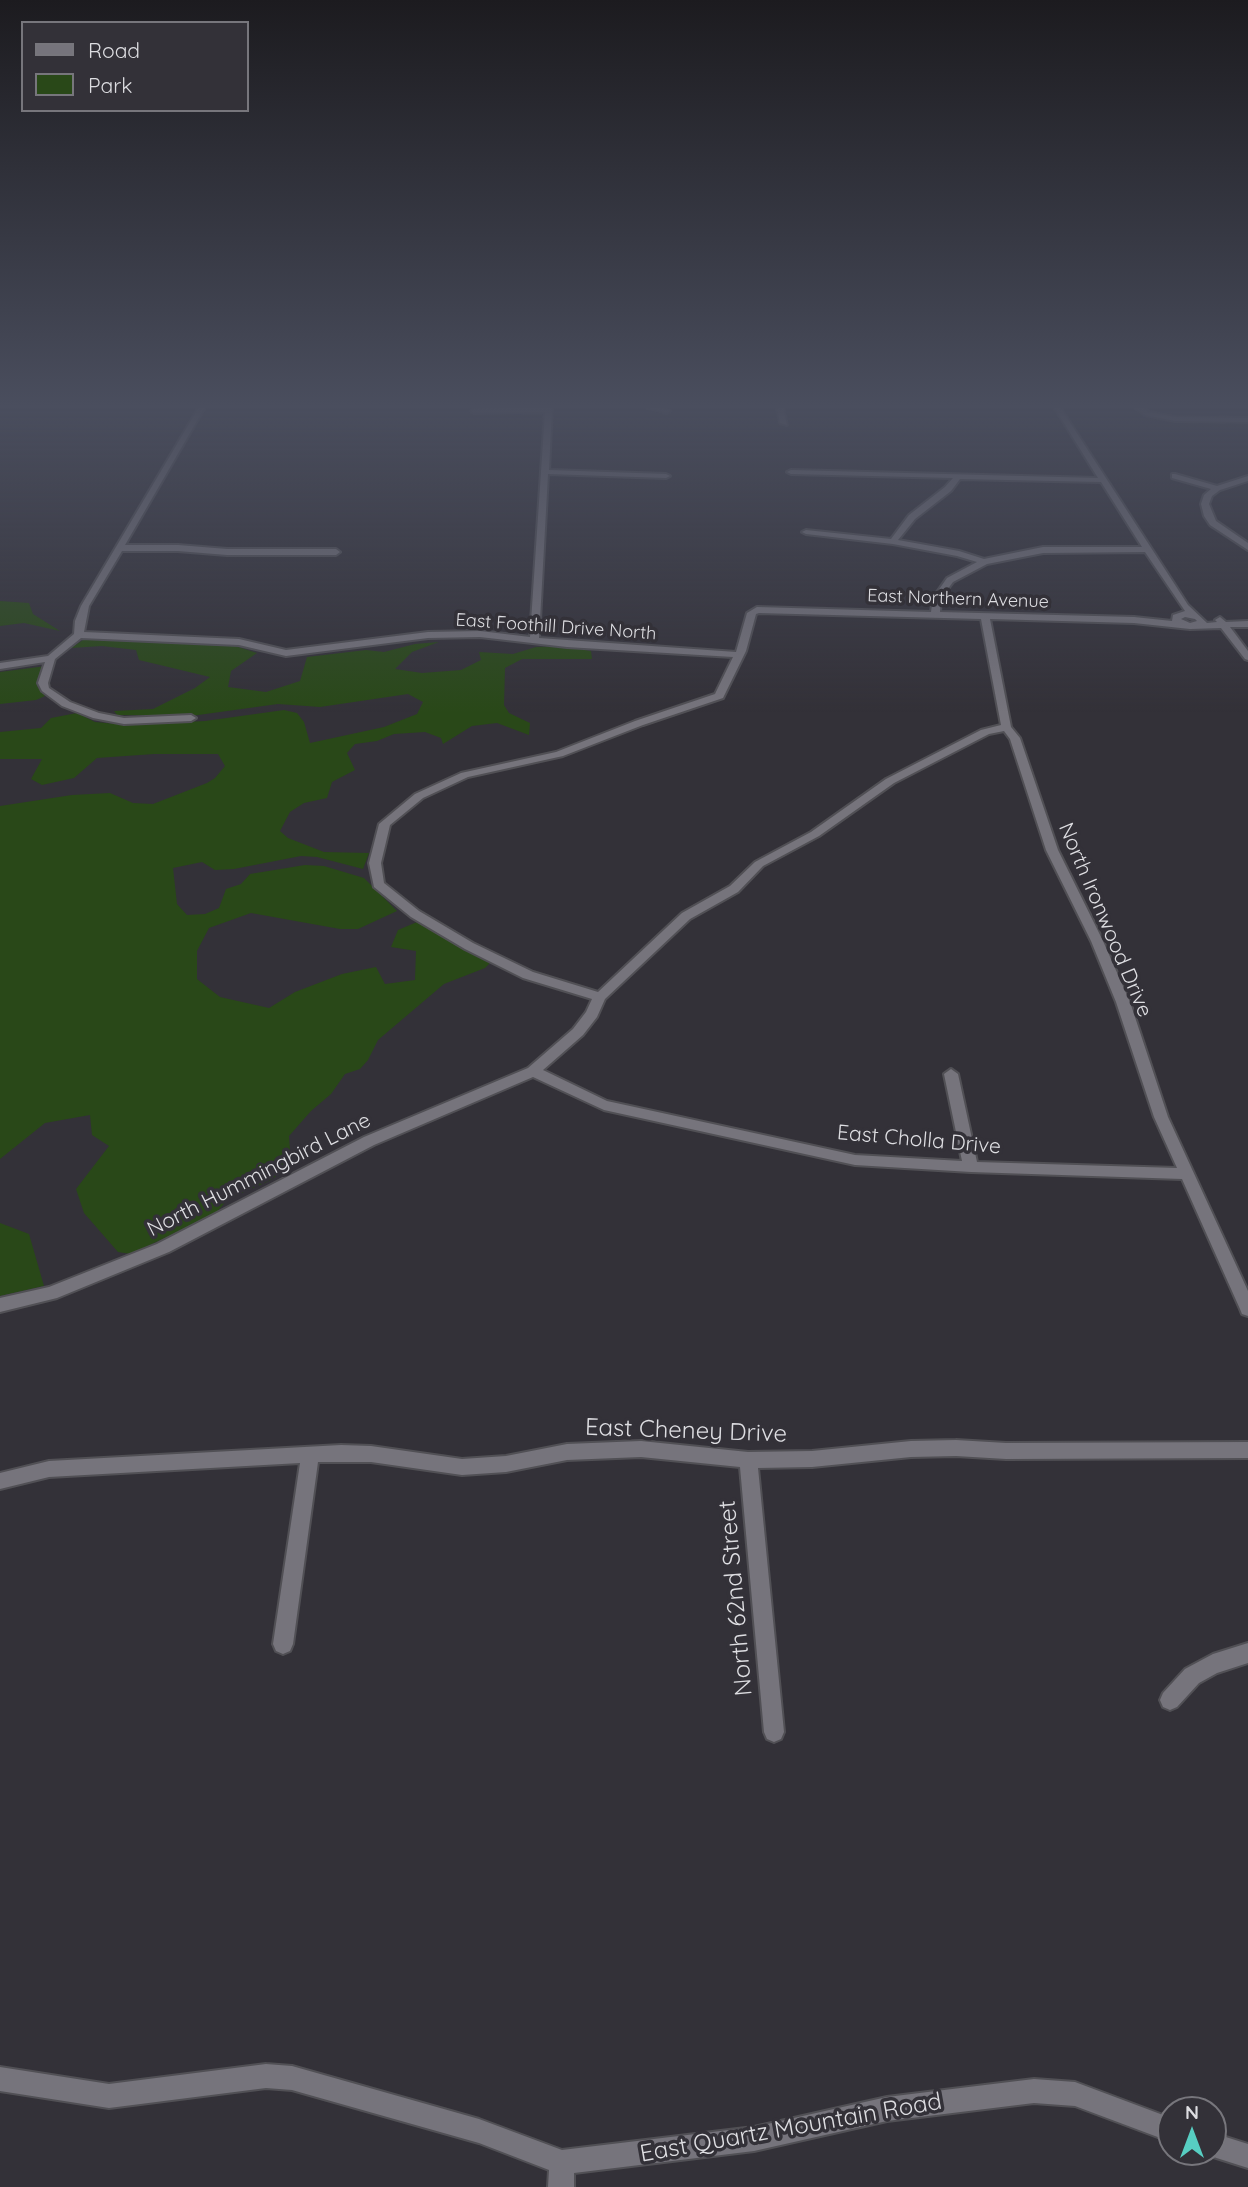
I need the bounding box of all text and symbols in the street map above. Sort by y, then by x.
legend [21,21,248,112]
text: Road [88,37,140,63]
text: Park [88,72,132,98]
street label: East Northern Avenue [867,585,1049,613]
street label: East Foothill Drive North [455,609,657,645]
street label: North Ironwood Drive [1053,819,1157,1021]
street label: North Hummingbird Lane [143,1108,375,1242]
street label: East Cholla Drive [836,1120,1002,1160]
street label: East Cheney Drive [584,1413,788,1449]
street label: North 62nd Street [713,1499,759,1697]
street label: East Quartz Mountain Road [638,2087,944,2169]
north arrow [1157,2096,1227,2166]
text: N [1185,2100,1199,2124]

